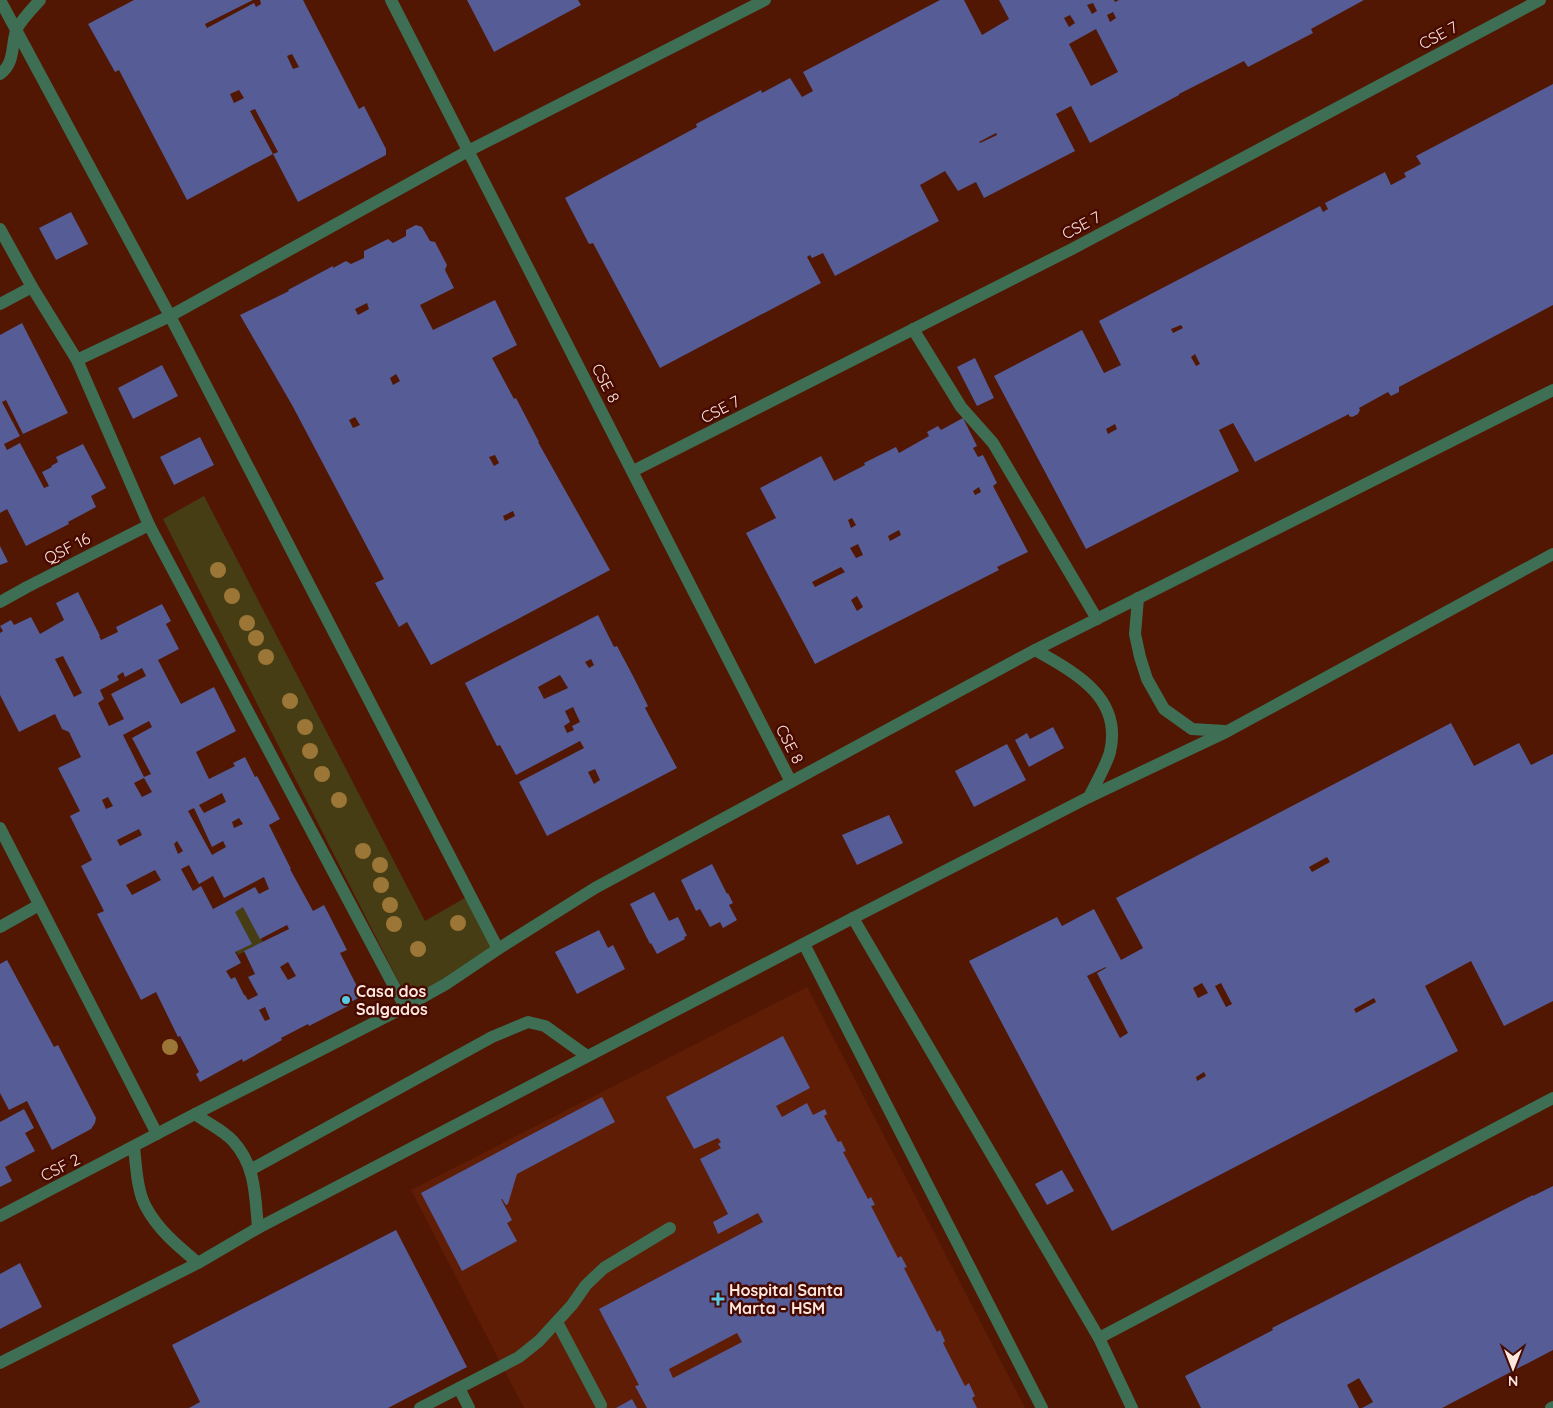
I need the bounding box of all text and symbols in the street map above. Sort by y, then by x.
street label: CSE 7 [1415,17,1461,53]
street label: CSE 7 [1058,207,1104,243]
street label: CSE 8 [588,360,624,406]
street label: CSE 7 [697,391,743,427]
street label: QSF 16 [40,528,94,568]
street label: CSE 8 [772,721,808,767]
place label: Casa dos Salgados [356,981,428,1019]
marker: Casa dos Salgados [340,994,352,1006]
street label: CSF 2 [37,1149,83,1185]
place label: Hospital Santa Marta - HSM [729,1280,843,1318]
marker: Hospital Santa Marta - HSM [711,1292,725,1306]
north arrow [1488,1343,1538,1393]
text: N [1508,1372,1518,1390]

